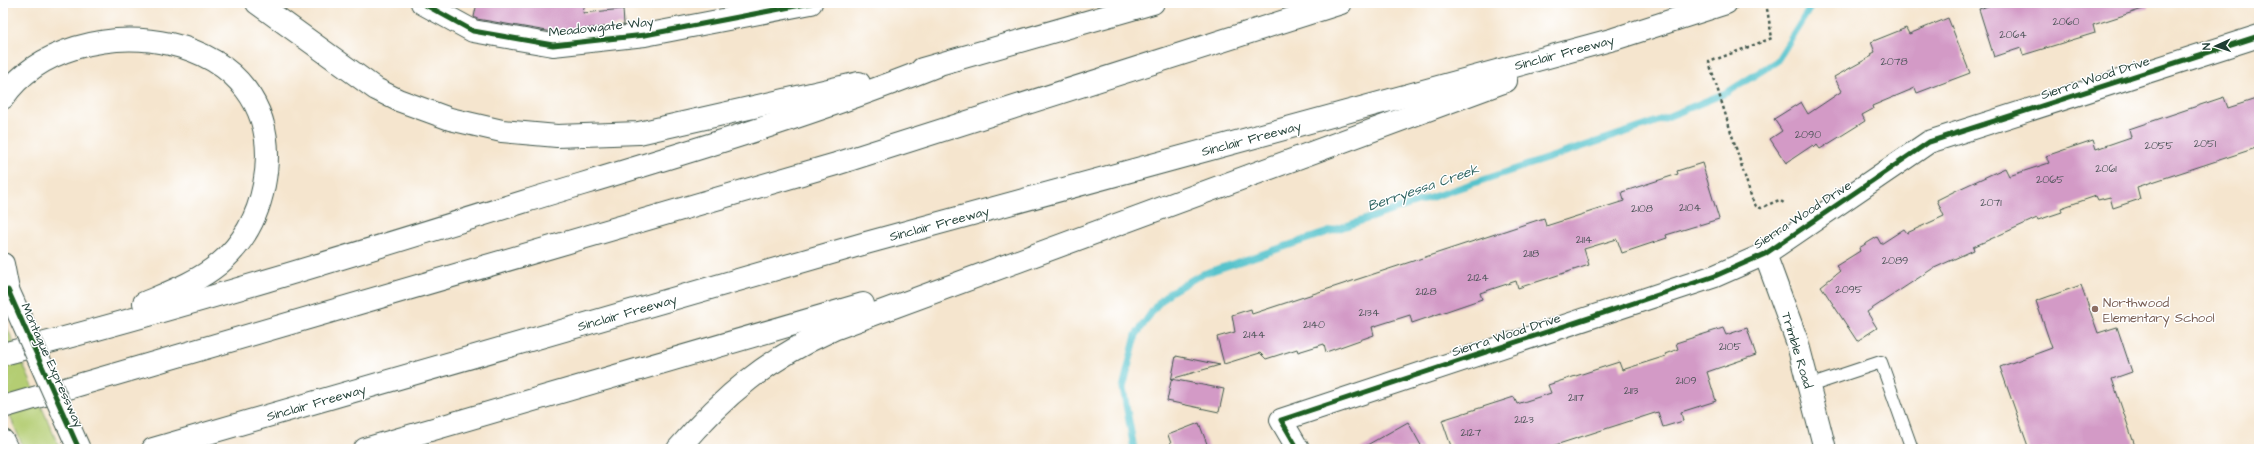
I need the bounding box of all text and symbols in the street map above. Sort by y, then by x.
street label: Meadowgate Way [548,13,655,42]
house number: 2060 [2052,14,2080,29]
north arrow [2196,26,2236,66]
house number: 2064 [1999,27,2027,42]
street label: Sinclair Freeway [1512,31,1616,76]
text: N [2199,43,2214,50]
street label: Sierra Wood Drive [2039,52,2152,104]
house number: 2078 [1880,54,1908,69]
street label: Sinclair Freeway [1199,117,1303,162]
house number: 2090 [1795,127,1821,142]
house number: 2051 [2194,136,2217,151]
house number: 2055 [2145,138,2174,153]
water label: Berryessa Creek [1365,159,1482,216]
house number: 2061 [2095,161,2117,176]
house number: 2065 [2036,172,2064,187]
street label: Sierra Wood Drive [1750,176,1855,253]
house number: 2071 [1980,195,2002,210]
house number: 2104 [1679,200,1702,215]
house number: 2108 [1631,201,1653,216]
street label: Sinclair Freeway [887,202,991,247]
house number: 2114 [1576,232,1593,247]
house number: 2118 [1523,246,1539,261]
house number: 2089 [1882,253,1908,268]
house number: 2124 [1467,270,1489,285]
house number: 2095 [1835,282,1863,297]
house number: 2128 [1415,284,1437,299]
street label: Sinclair Freeway [576,290,679,337]
place label: Northwood Elementary School [2103,294,2215,328]
street label: Montague Expressway [16,300,88,431]
marker: Northwood Elementary School [2090,304,2100,314]
house number: 2134 [1359,305,1380,320]
street label: Sierra Wood Drive [1450,309,1563,361]
street label: Trimble Road [1777,310,1817,391]
house number: 2140 [1303,317,1325,332]
house number: 2144 [1243,327,1266,342]
house number: 2105 [1719,339,1741,354]
house number: 2109 [1676,373,1696,388]
street label: Sinclair Freeway [265,380,368,427]
house number: 2113 [1624,383,1639,398]
house number: 2117 [1568,390,1584,405]
house number: 2123 [1514,412,1534,427]
house number: 2127 [1461,425,1482,440]

